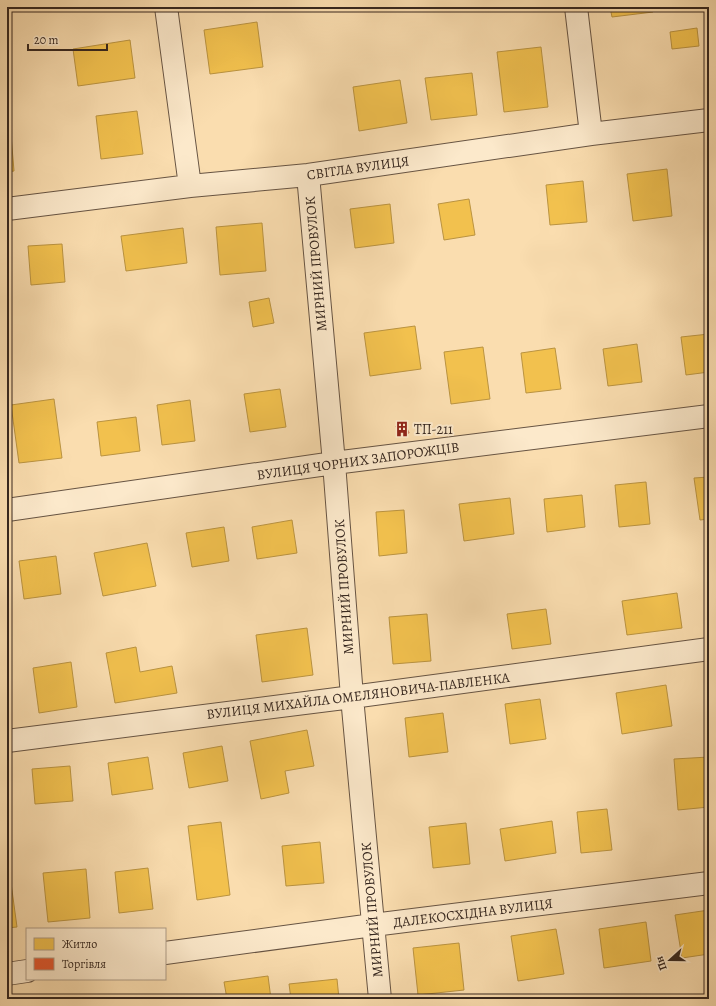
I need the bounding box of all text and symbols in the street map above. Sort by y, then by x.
scale bar [28,26,107,52]
text: 20 m [34,32,58,48]
street label: СВІТЛА ВУЛИЦЯ [306,151,410,185]
street label: МИРНИЙ ПРОВУЛОК [301,196,331,332]
building icon: ТП-211 [393,420,411,438]
place label: ТП-211 [414,420,453,439]
street label: ВУЛИЦЯ ЧОРНИХ ЗАПОРОЖЦІВ [256,437,460,485]
street label: МИРНИЙ ПРОВУЛОК [330,519,358,655]
street label: ВУЛИЦЯ МИХАЙЛА ОМЕЛЯНОВИЧА-ПАВЛЕНКА [205,668,511,724]
street label: МИРНИЙ ПРОВУЛОК [357,842,387,978]
street label: ДАЛЕКОСХІДНА ВУЛИЦЯ [392,894,554,932]
legend [26,928,166,980]
text: Житло [62,936,97,952]
north arrow [650,940,690,980]
text: Пн [651,954,671,973]
text: Торгівля [62,956,106,972]

